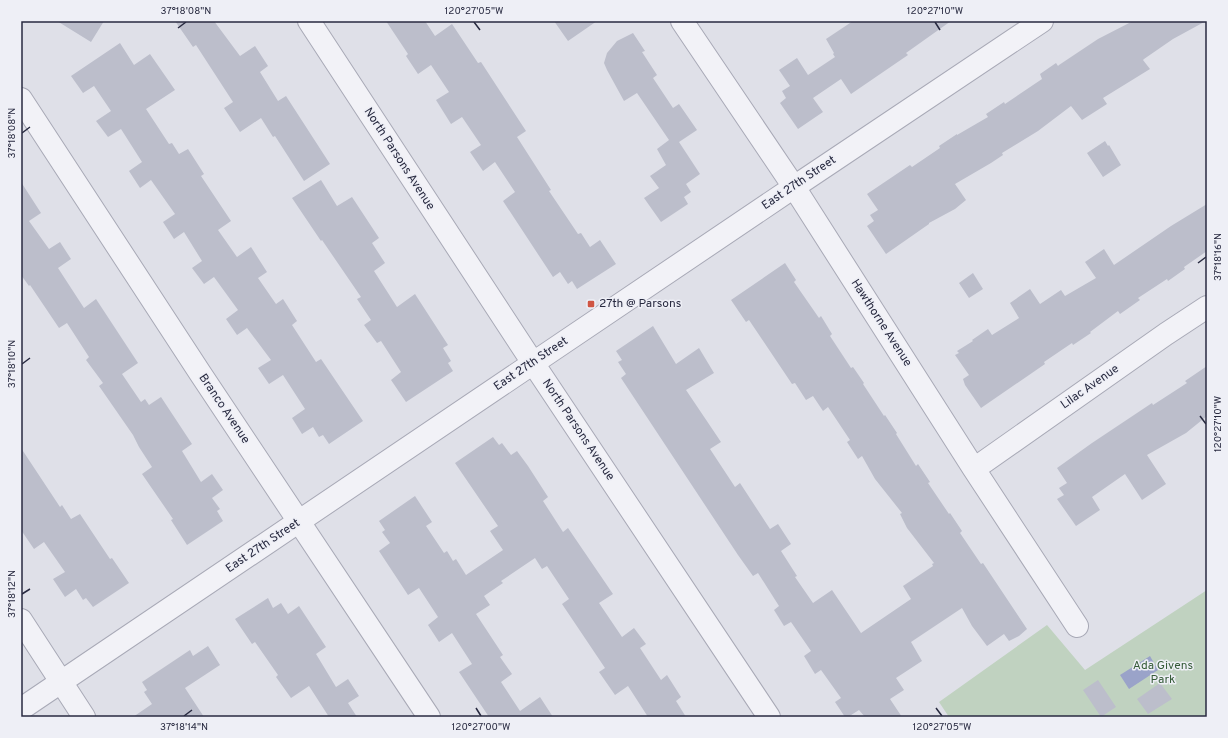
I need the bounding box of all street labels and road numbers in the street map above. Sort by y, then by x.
street label: North Parsons Avenue [360,105,438,213]
street label: East 27th Street [759,152,839,214]
street label: Hawthorne Avenue [847,276,915,370]
street label: East 27th Street [491,333,571,395]
street label: Lilac Avenue [1058,361,1122,413]
street label: Branco Avenue [195,371,253,447]
street label: North Parsons Avenue [538,376,618,484]
street label: East 27th Street [223,515,303,577]

